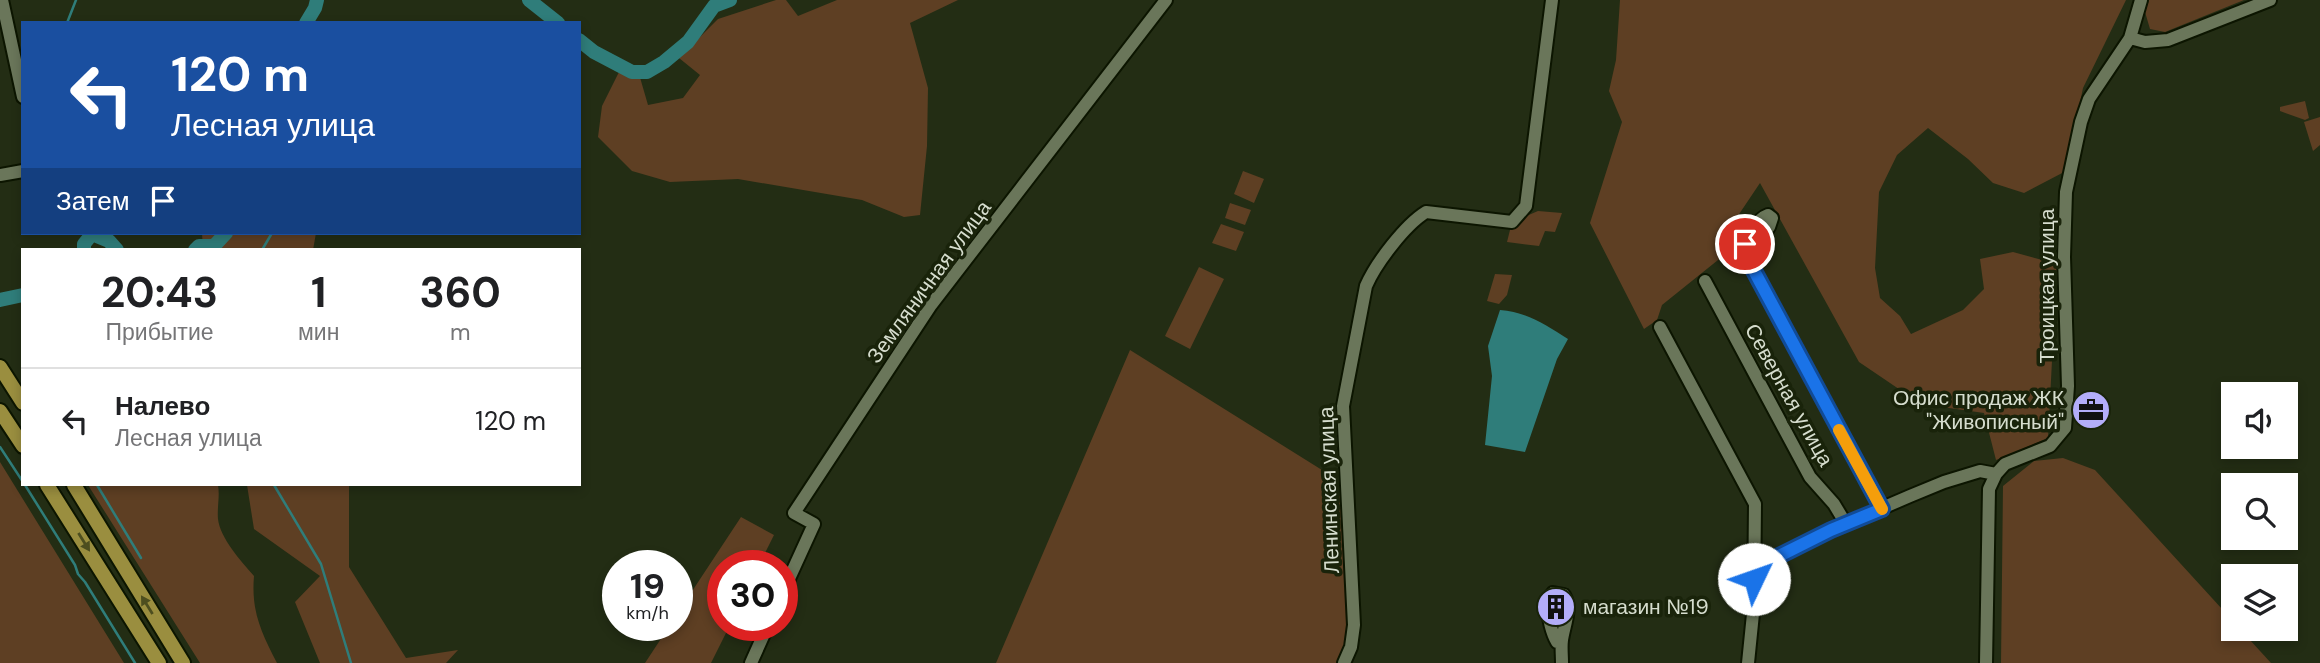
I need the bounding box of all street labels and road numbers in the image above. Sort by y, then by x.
street label: Земляничная улица [860,195,998,369]
street label: Троицкая улица [2033,208,2061,363]
street label: Северная улица [1738,319,1840,472]
street label: Ленинская улица [1312,406,1346,574]

